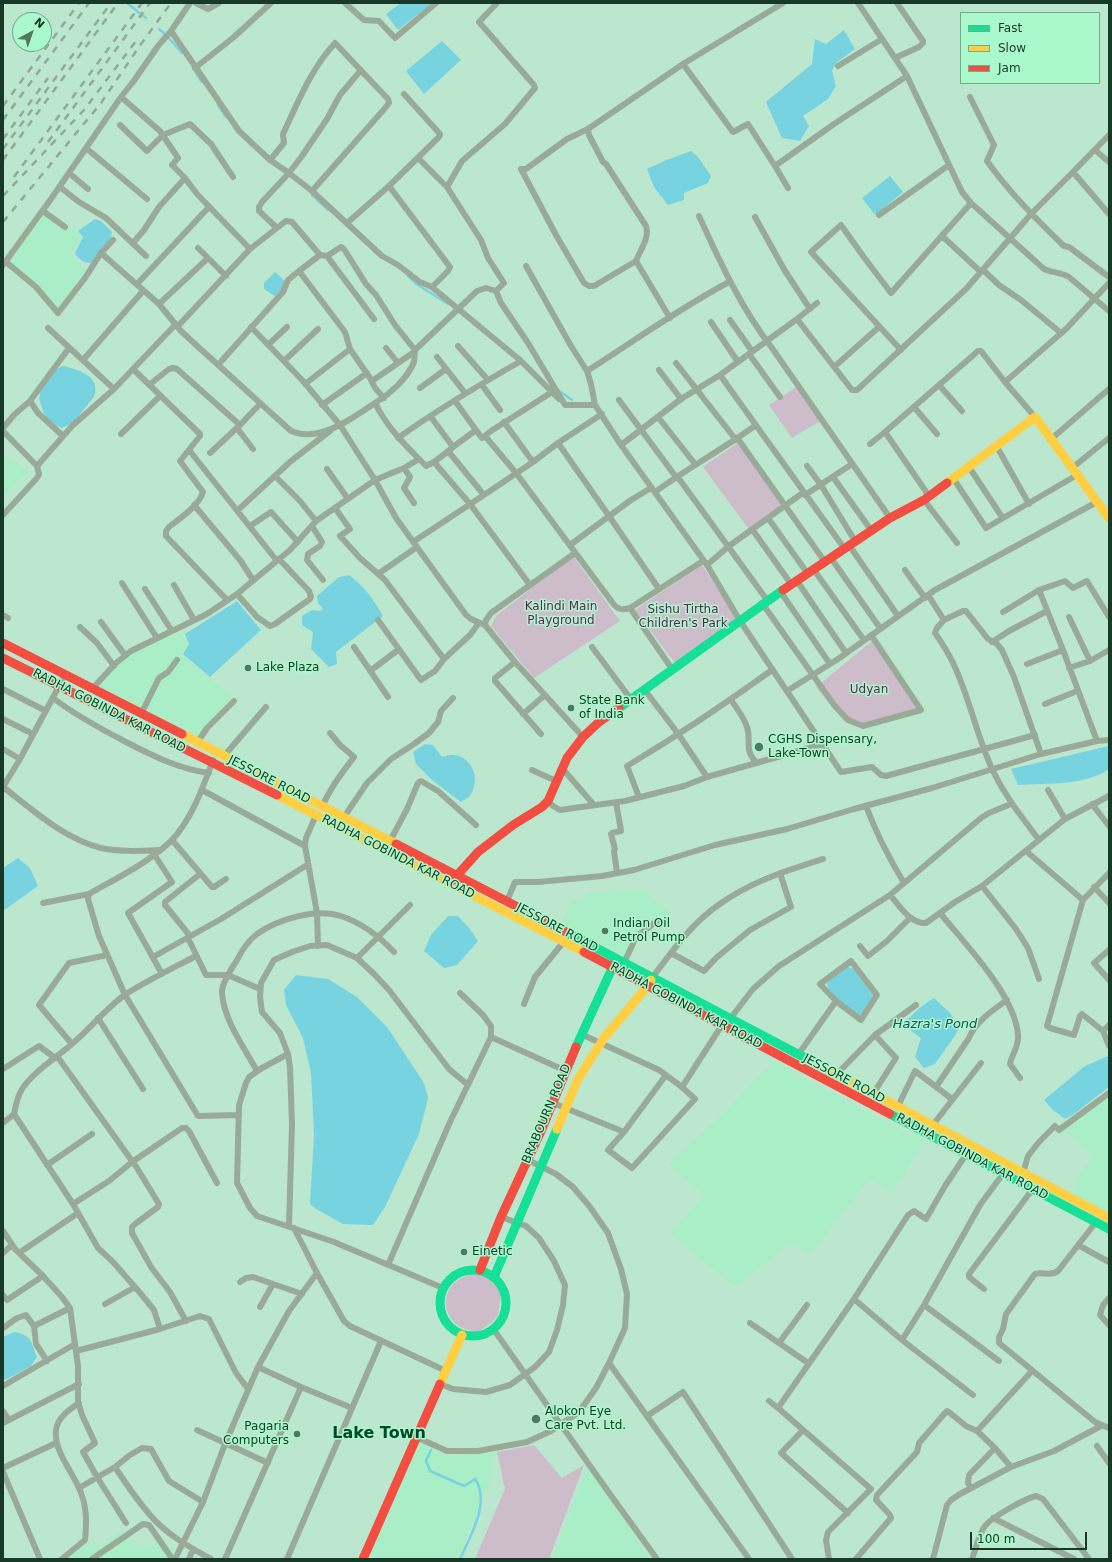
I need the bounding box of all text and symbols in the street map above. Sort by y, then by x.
north arrow [12,12,52,52]
legend [960,12,1100,84]
text: N [32,15,47,31]
text: Fast [998,21,1022,35]
text: Slow [998,41,1026,55]
text: Jam [998,61,1021,75]
park label: Kalindi Main Playground [525,600,597,628]
park label: Sishu Tirtha Children's Park [638,603,728,631]
place label: Lake Plaza [256,661,319,675]
marker: Lake Plaza [243,663,253,673]
street label: RADHA GOBINDA KAR ROAD [30,666,188,756]
park label: Udyan [850,683,888,697]
place label: State Bank of India [579,694,645,722]
marker: State Bank of India [566,703,576,713]
place label: CGHS Dispensary, Lake-Town [768,733,877,761]
marker: CGHS Dispensary, Lake-Town [753,741,765,753]
street label: JESSORE ROAD [225,753,313,807]
street label: RADHA GOBINDA KAR ROAD [319,812,477,902]
street label: JESSORE ROAD [514,900,600,956]
place label: Indian Oil Petrol Pump [613,917,685,945]
marker: Indian Oil Petrol Pump [600,926,610,936]
street label: RADHA GOBINDA KAR ROAD [608,960,764,1052]
water label: Hazra's Pond [893,1017,977,1033]
street label: JESSORE ROAD [801,1051,887,1107]
street label: BRABOURN ROAD [520,1062,574,1166]
street label: RADHA GOBINDA KAR ROAD [894,1111,1050,1203]
place label: Einetic [472,1245,513,1259]
marker: Einetic [459,1247,469,1257]
place label: Alokon Eye Care Pvt. Ltd. [545,1405,626,1433]
marker: Alokon Eye Care Pvt. Ltd. [530,1413,542,1425]
place label: Pagaria Computers [223,1420,289,1448]
district label: Lake Town [332,1424,426,1444]
marker: Pagaria Computers [292,1429,302,1439]
scale bar [972,1524,1089,1550]
text: 100 m [977,1532,1015,1546]

